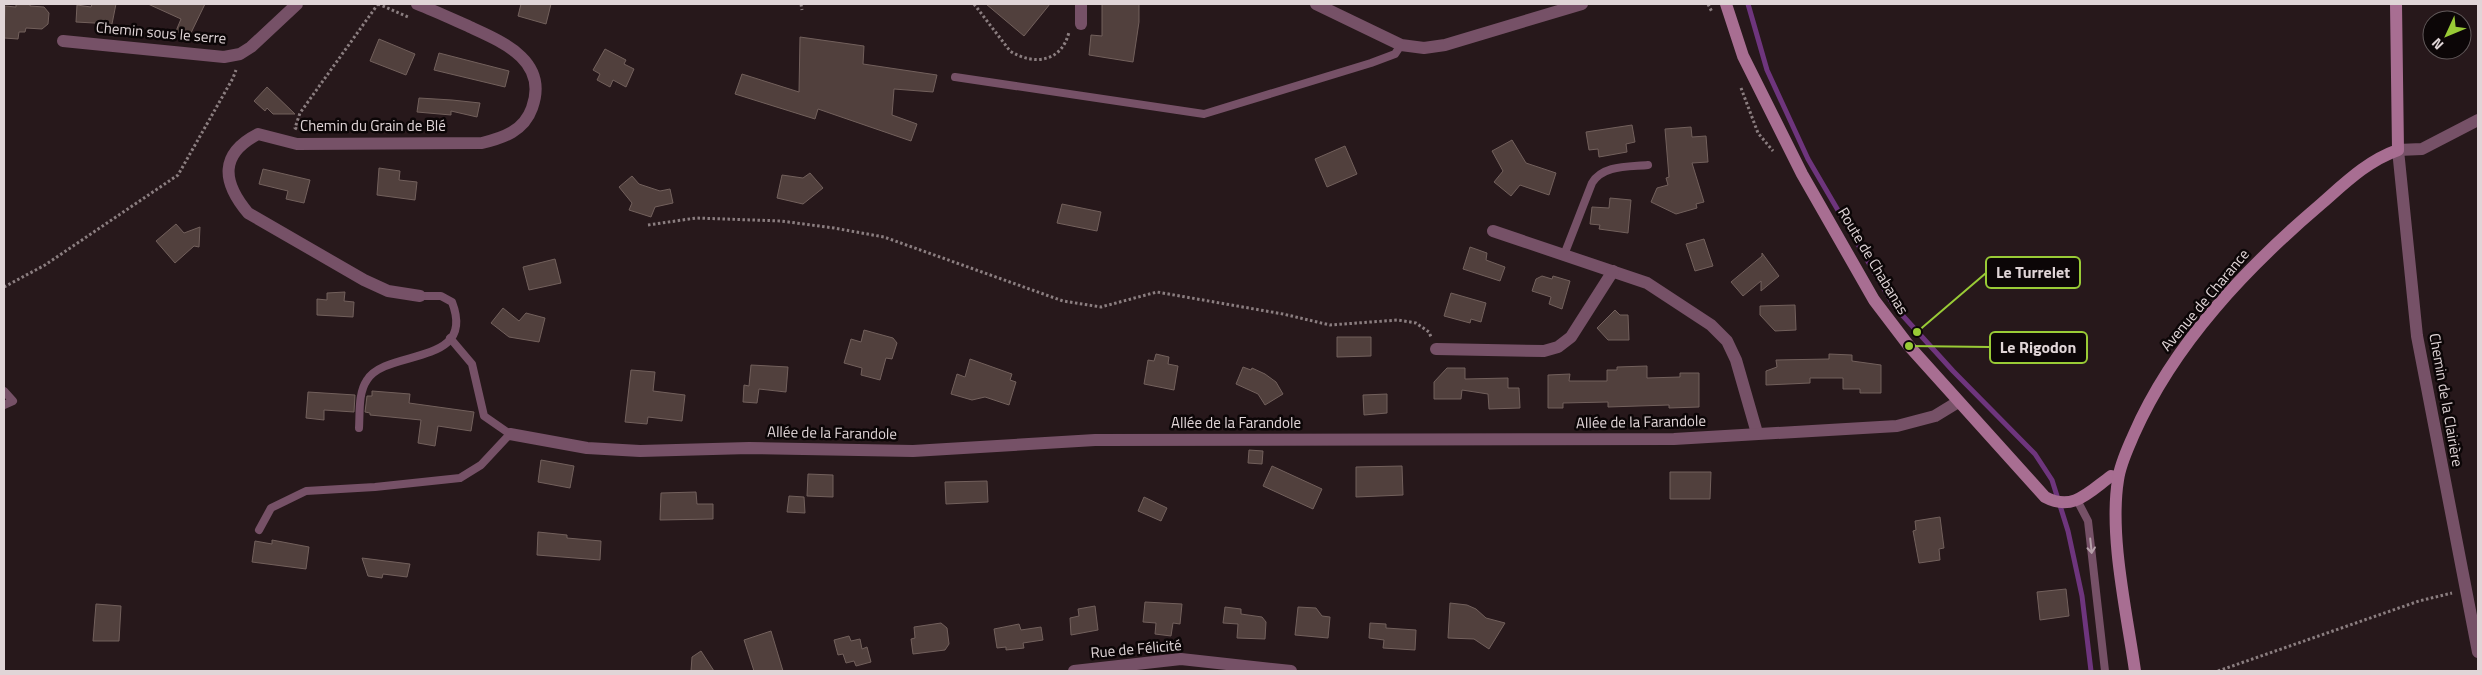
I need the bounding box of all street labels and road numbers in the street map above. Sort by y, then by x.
street label: Chemin sous le serre [95,15,227,50]
street label: Chemin du Grain de Blé [300,114,446,137]
street label: Route de Chabanas [1832,203,1915,319]
street label: Avenue de Charance [2155,243,2254,356]
street label: Chemin de la Clairière [2423,331,2470,468]
street label: Allée de la Farandole [1576,409,1706,434]
street label: Allée de la Farandole [1171,411,1301,434]
street label: Allée de la Farandole [767,420,897,445]
street label: Rue de Félicité [1089,633,1183,664]

